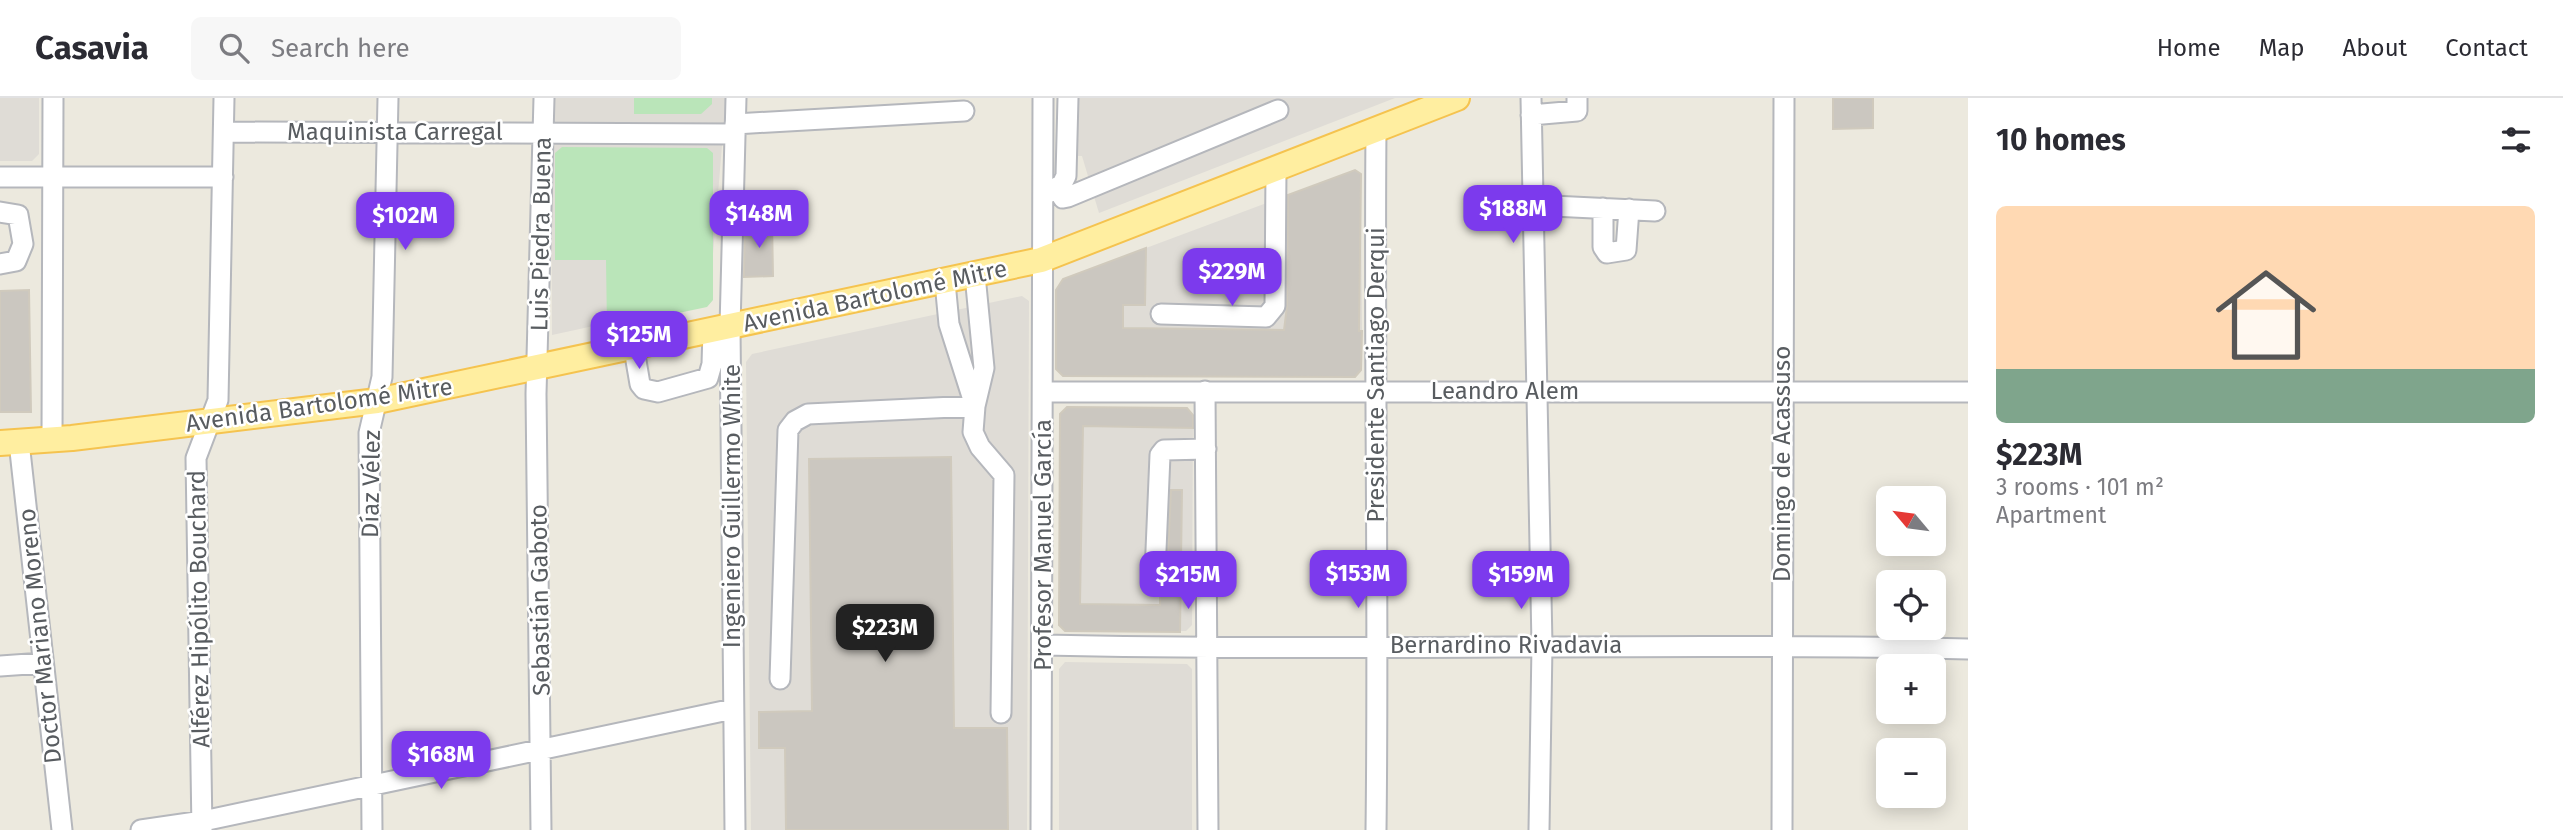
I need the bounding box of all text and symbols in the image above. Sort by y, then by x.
search box [191,17,681,80]
text: Casavia [35,28,149,68]
icon: search [215,29,253,67]
text: Search here [271,33,410,64]
text: Home [2157,34,2221,62]
text: Map [2259,34,2305,62]
text: About [2343,34,2407,62]
text: Contact [2445,34,2528,62]
street label: Maquinista Carregal [287,118,503,146]
icon: filters [2497,121,2535,159]
text: 10 homes [1996,122,2126,158]
street label: Luis Piedra Buena [525,136,557,332]
pin: $188M [1464,186,1562,245]
pin: $148M [710,190,808,250]
pin: $102M [356,192,454,252]
text: $188M [1479,194,1547,222]
text: $148M [726,199,792,227]
text: $102M [372,201,438,229]
street label: Presidente Santiago Derqui [1362,227,1390,523]
pin: $229M [1183,248,1281,308]
icon: home [2203,252,2329,378]
street label: Avenida Bartolomé Mitre [741,254,1009,338]
text: $229M [1199,257,1265,285]
pin: $125M [590,312,688,371]
text: $125M [607,320,671,348]
street label: Domingo de Acassuso [1768,346,1796,582]
street label: Ingeniero Guillermo White [718,364,746,648]
street label: Avenida Bartolomé Mitre [184,372,454,438]
street label: Leandro Alem [1431,377,1579,405]
street label: Profesor Manuel García [1029,419,1057,671]
street label: Díaz Vélez [356,430,386,538]
text: $223M [1996,437,2082,473]
street label: Alférez Hipólito Bouchard [183,470,215,748]
text: 3 rooms · 101 m² [1996,473,2164,501]
north arrow [1876,486,1946,556]
map controls [1876,486,1946,808]
text: Apartment [1996,501,2106,529]
street label: Sebastián Gaboto [524,504,556,696]
street label: Doctor Mariano Moreno [13,507,67,765]
pin: $153M [1309,550,1407,610]
pin: $215M [1139,552,1237,611]
pin: $159M [1472,552,1570,611]
text: $153M [1326,559,1390,587]
text: $215M [1156,560,1220,588]
text: $159M [1488,560,1554,588]
button: locate [1876,570,1946,640]
pin: $223M [836,604,934,664]
text: $223M [852,613,918,641]
street label: Bernardino Rivadavia [1390,631,1622,659]
button: + [1876,654,1946,724]
pin: $168M [392,732,490,791]
button: − [1876,738,1946,808]
text: $168M [408,740,474,768]

